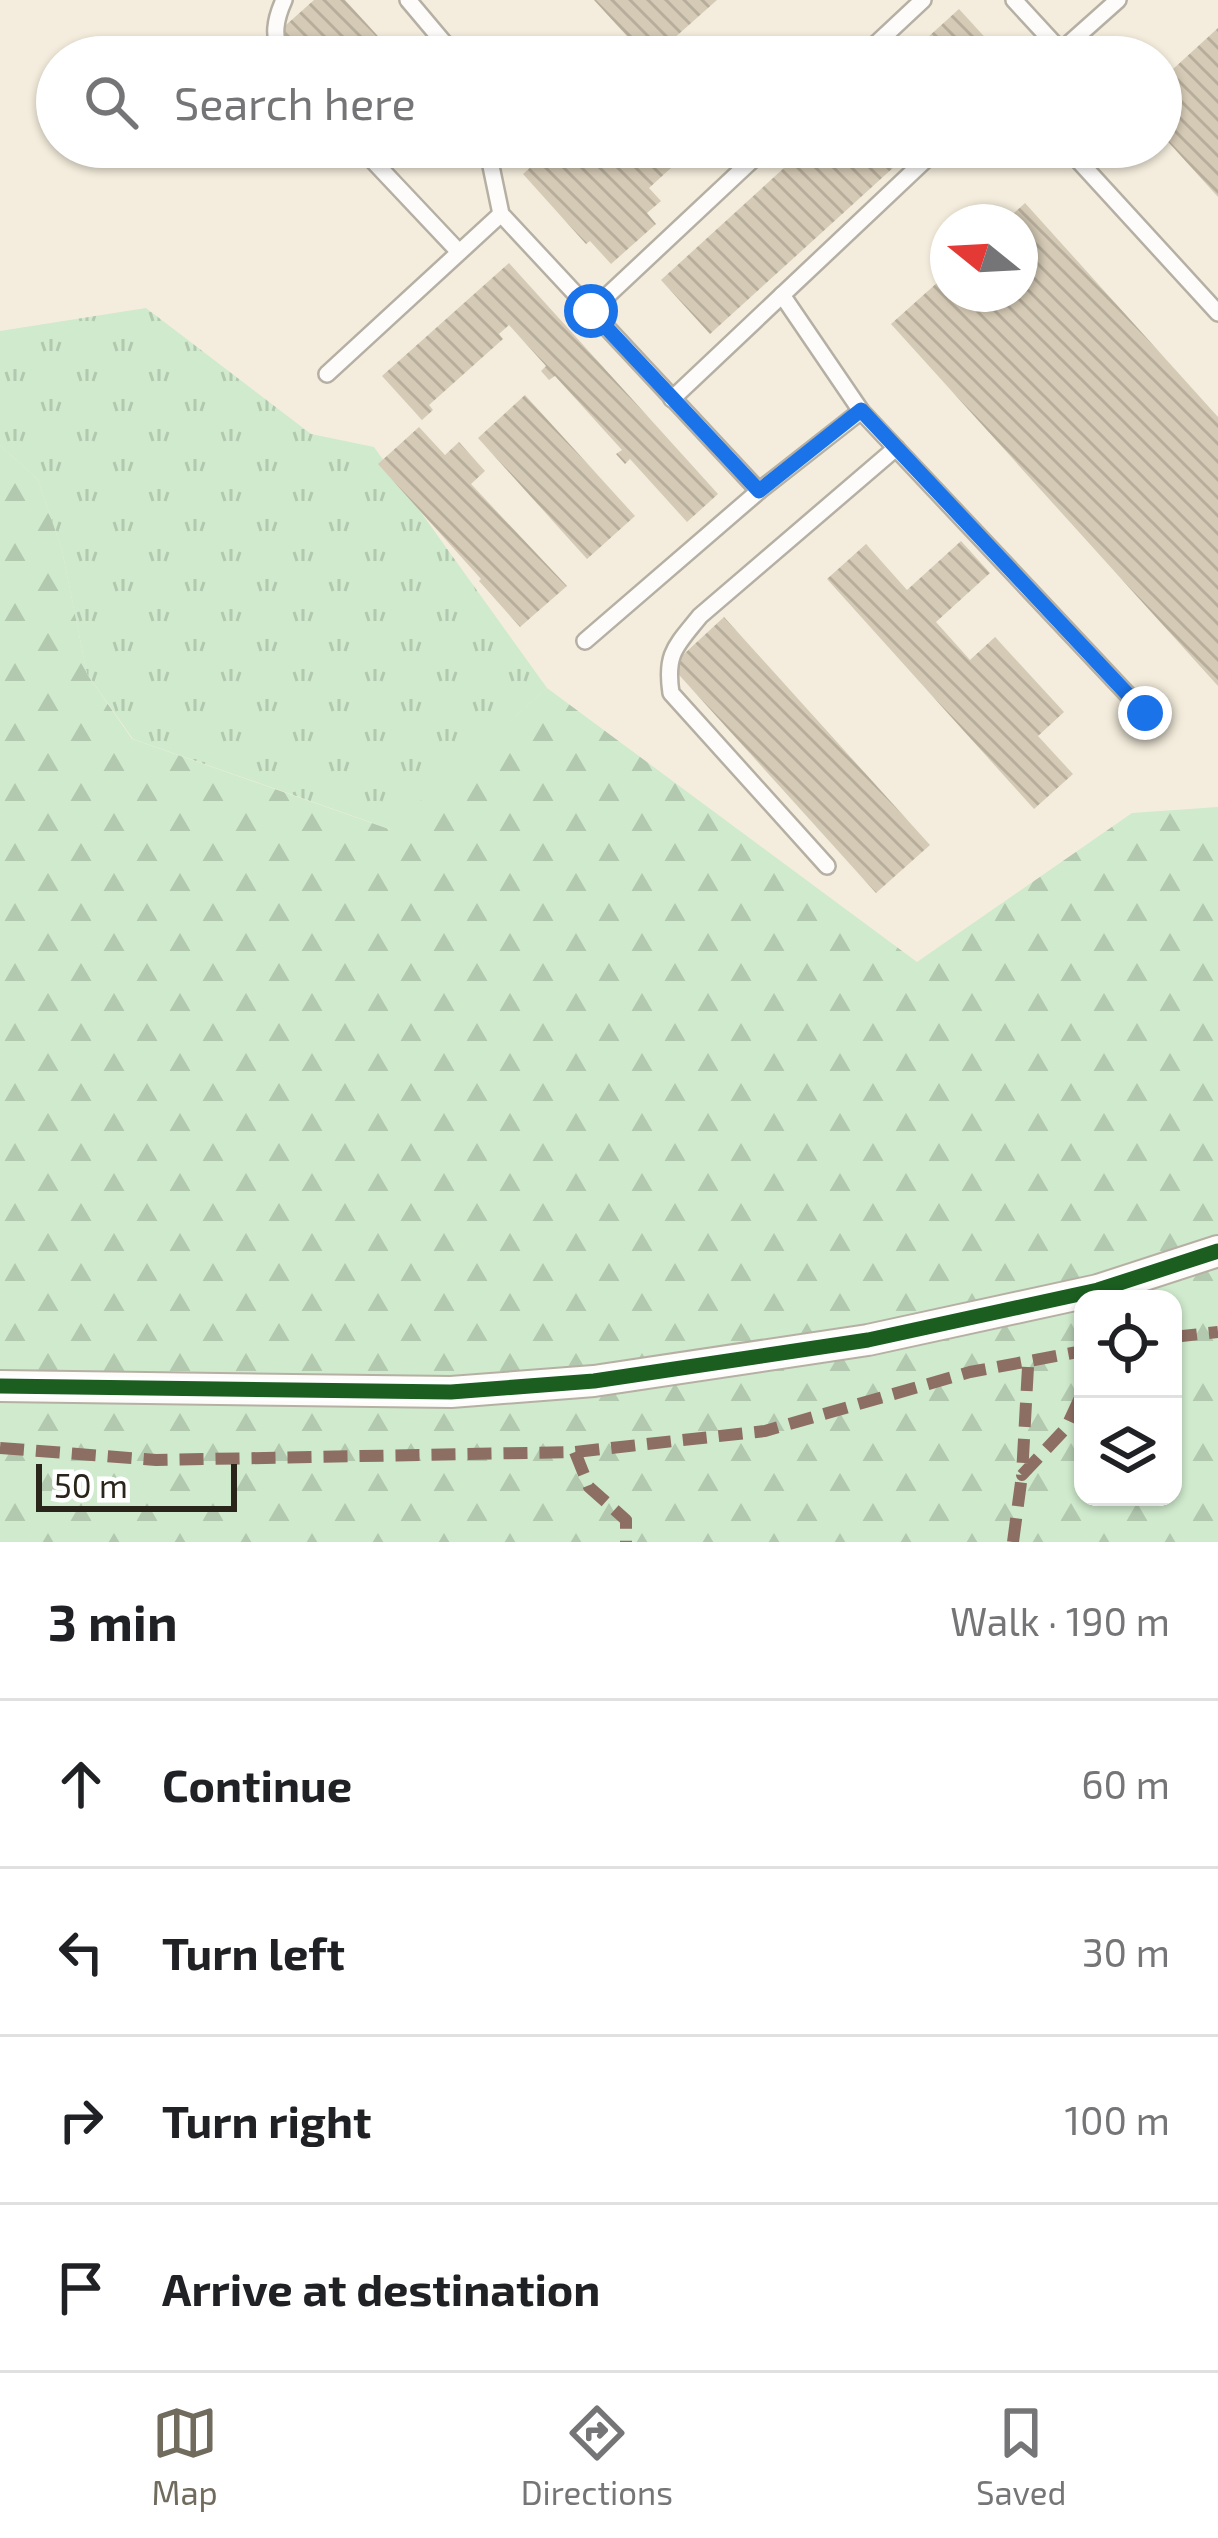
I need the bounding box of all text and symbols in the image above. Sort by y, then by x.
search box [36,36,1182,168]
icon: search [78,69,144,135]
text: Search here [174,75,416,129]
north arrow [930,204,1038,312]
route start [564,284,618,338]
route end [1118,686,1172,740]
map controls [1074,1290,1182,1506]
button: locate [1074,1290,1182,1398]
button: layers [1074,1398,1182,1506]
scale bar [36,1458,237,1511]
text: 50 m [54,1465,128,1505]
text: 3 min [48,1590,178,1651]
text: Walk · 190 m [950,1597,1170,1644]
icon: ahead [48,1751,114,1817]
text: Continue [162,1757,352,1811]
text: 60 m [1081,1760,1170,1807]
icon: left [48,1919,114,1985]
text: Turn left [162,1925,345,1979]
text: 30 m [1082,1928,1170,1975]
icon: right [48,2087,114,2153]
text: Turn right [162,2093,371,2147]
text: 100 m [1065,2096,1170,2143]
icon: arrive [48,2255,114,2321]
text: Arrive at destination [162,2261,600,2315]
tab: Map [152,2400,218,2512]
tab: Directions [521,2400,673,2512]
tab: Saved [976,2400,1066,2512]

